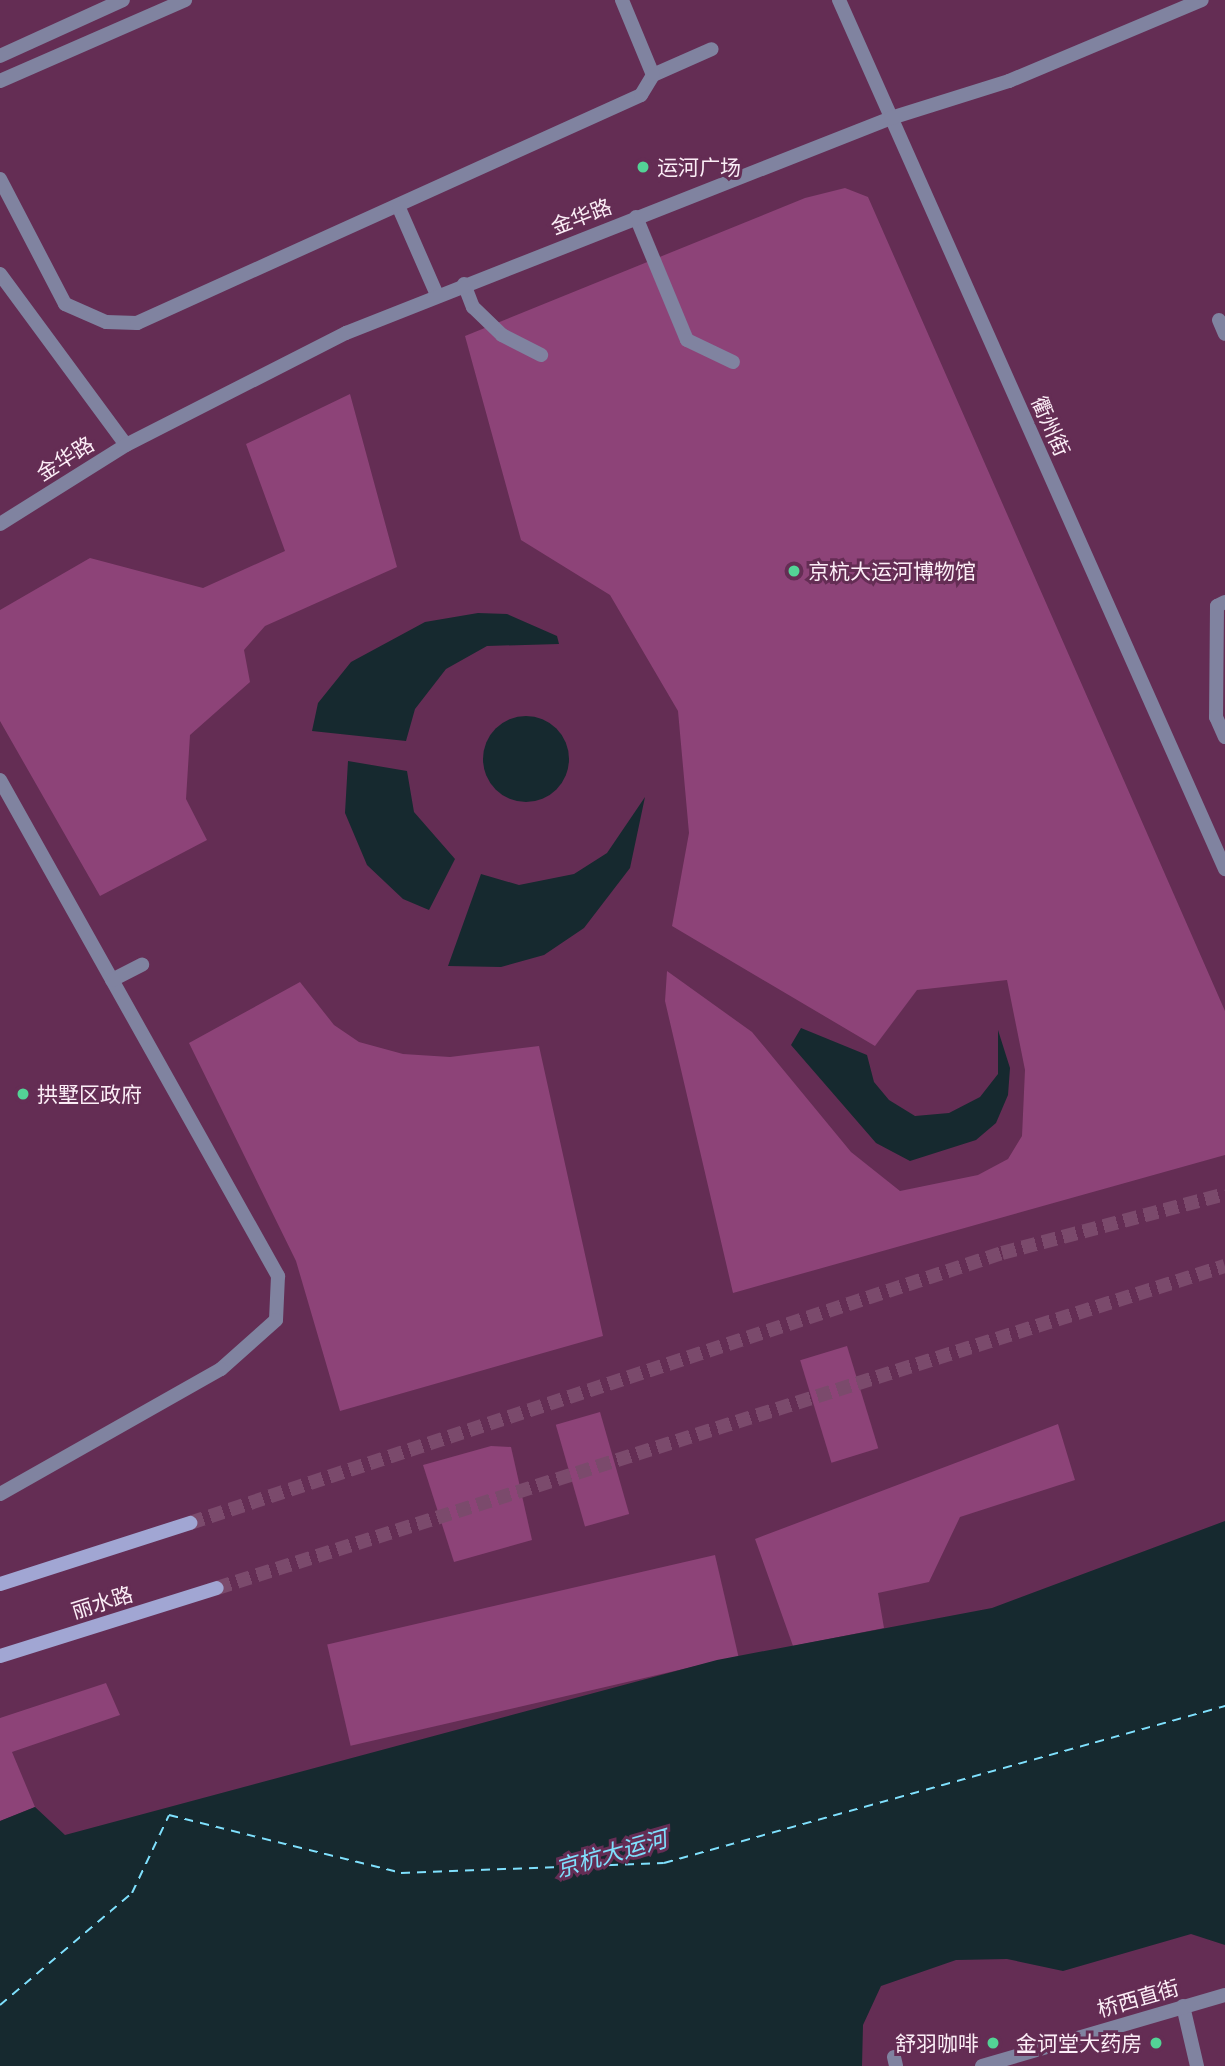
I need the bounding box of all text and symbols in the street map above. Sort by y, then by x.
place label: 运河广场 [657,154,741,180]
marker: 运河广场 [635,159,651,175]
street label: 金华路 [547,193,615,239]
street label: 衢州街 [1027,392,1075,460]
street label: 金华路 [32,431,98,485]
place label: 京杭大运河博物馆 [808,558,976,584]
marker: 京杭大运河博物馆 [786,563,802,579]
place label: 拱墅区政府 [37,1081,142,1107]
marker: 拱墅区政府 [15,1086,31,1102]
street label: 丽水路 [68,1581,136,1623]
water label: 京杭大运河 [552,1824,670,1882]
street label: 桥西直街 [1094,1974,1182,2022]
place label: 舒羽咖啡 [895,2030,979,2056]
place label: 金诃堂大药房 [1016,2030,1142,2056]
marker: 舒羽咖啡 [985,2035,1001,2051]
marker: 金诃堂大药房 [1148,2035,1164,2051]

